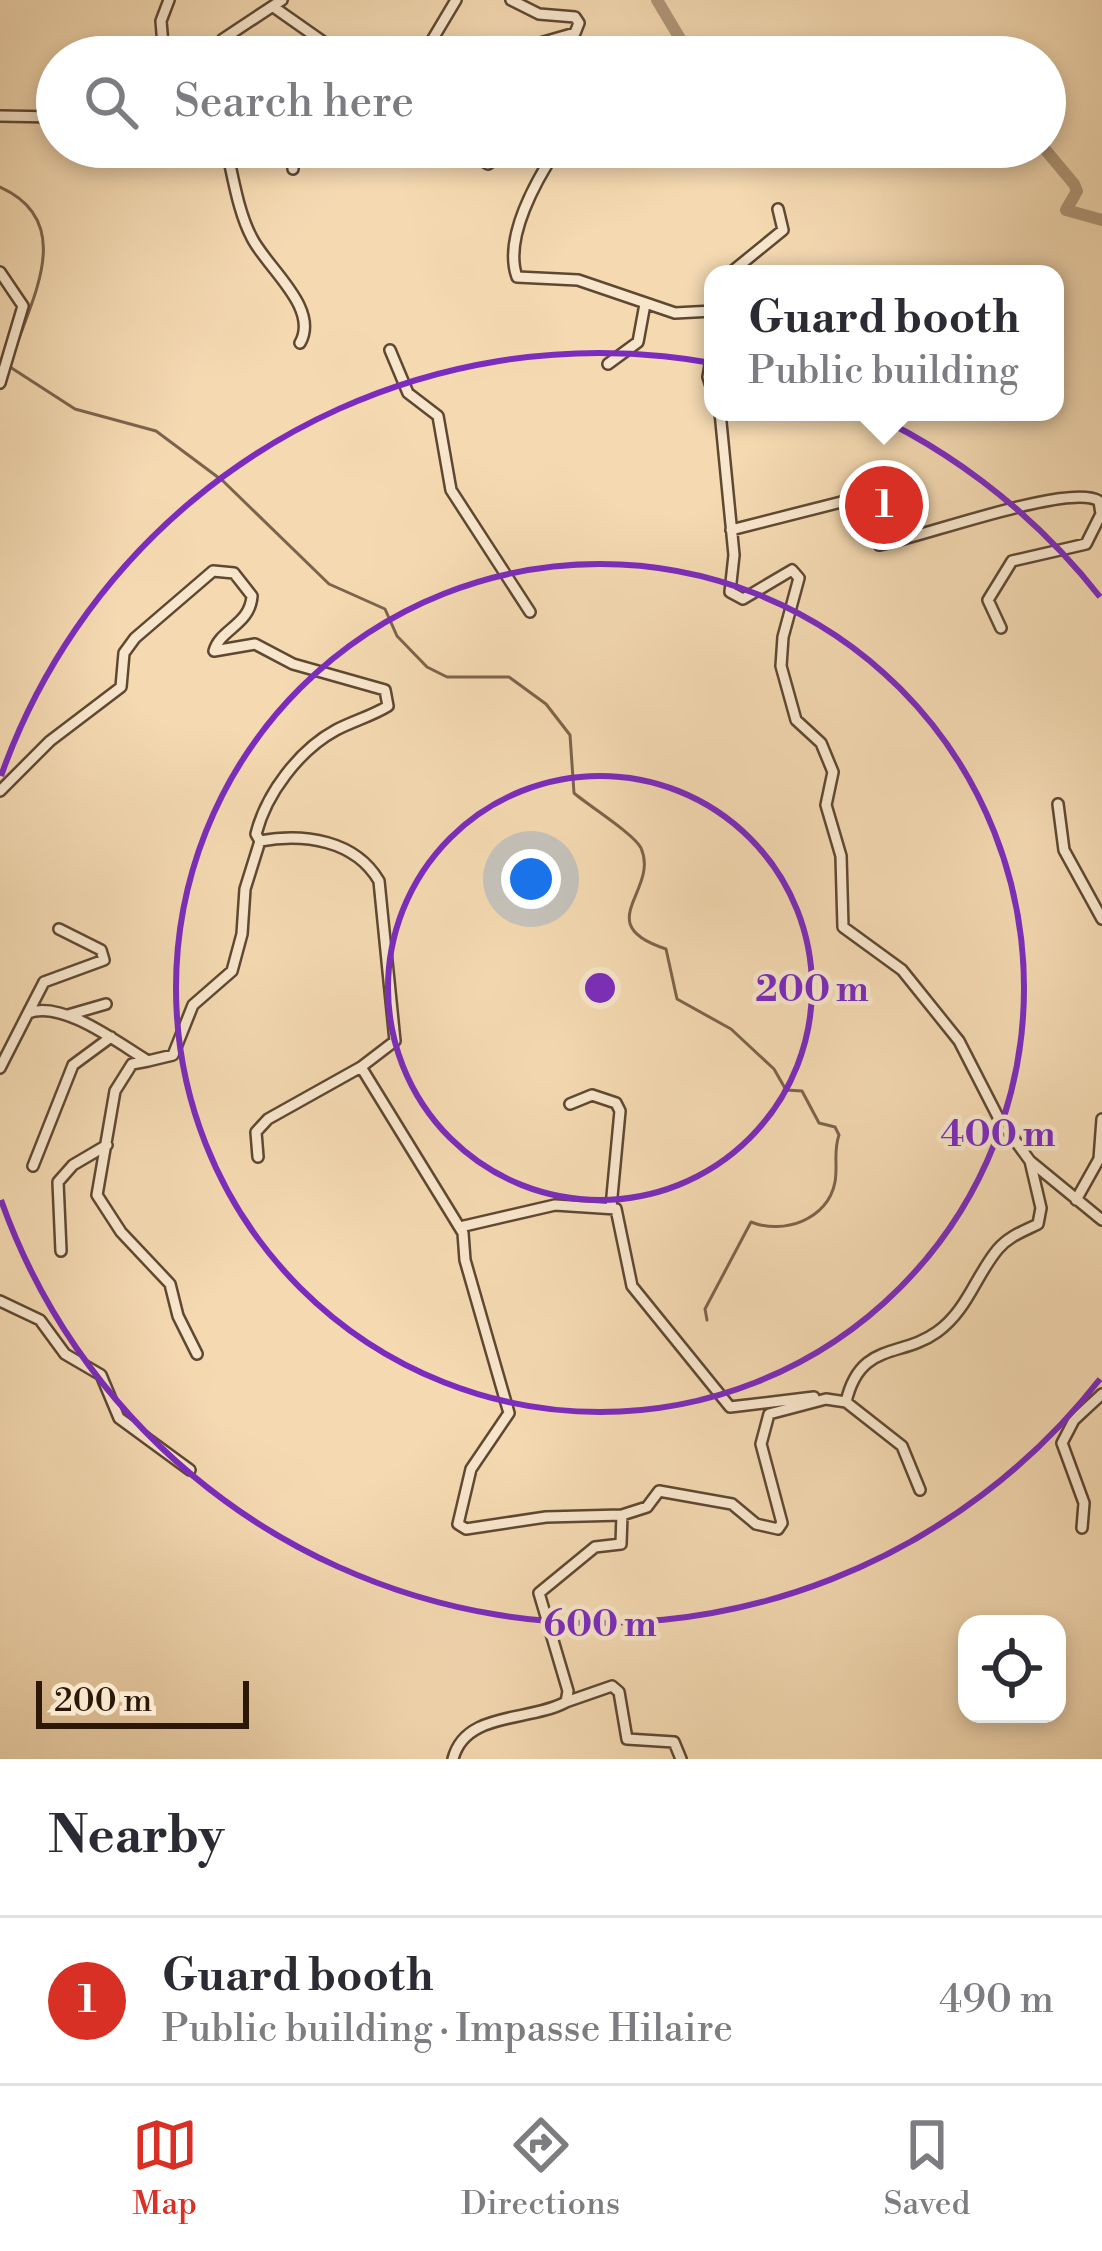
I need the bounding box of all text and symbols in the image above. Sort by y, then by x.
search box [36,36,1066,168]
icon: search [78,69,144,135]
text: Search here [174,74,414,131]
popup [704,265,1064,421]
text: Guard booth [748,290,1020,347]
text: Public building [748,347,1019,396]
pin: 1 [845,460,923,550]
your location [501,849,561,909]
centre of rings [579,967,621,1009]
text: 200 m [755,968,869,1013]
text: 400 m [941,1113,1056,1158]
text: 600 m [543,1603,657,1648]
map controls [958,1615,1066,1723]
button: locate [958,1615,1066,1723]
scale bar [36,1675,249,1728]
text: 200 m [54,1681,152,1722]
text: Nearby [48,1805,224,1869]
text: Guard booth [162,1948,434,2005]
text: 1 [78,1976,96,2025]
text: 490 m [939,1976,1054,2025]
text: Public building · Impasse Hilaire [162,2005,733,2054]
tab: Map [132,2112,198,2225]
tab: Directions [461,2112,620,2225]
tab: Saved [884,2112,970,2225]

